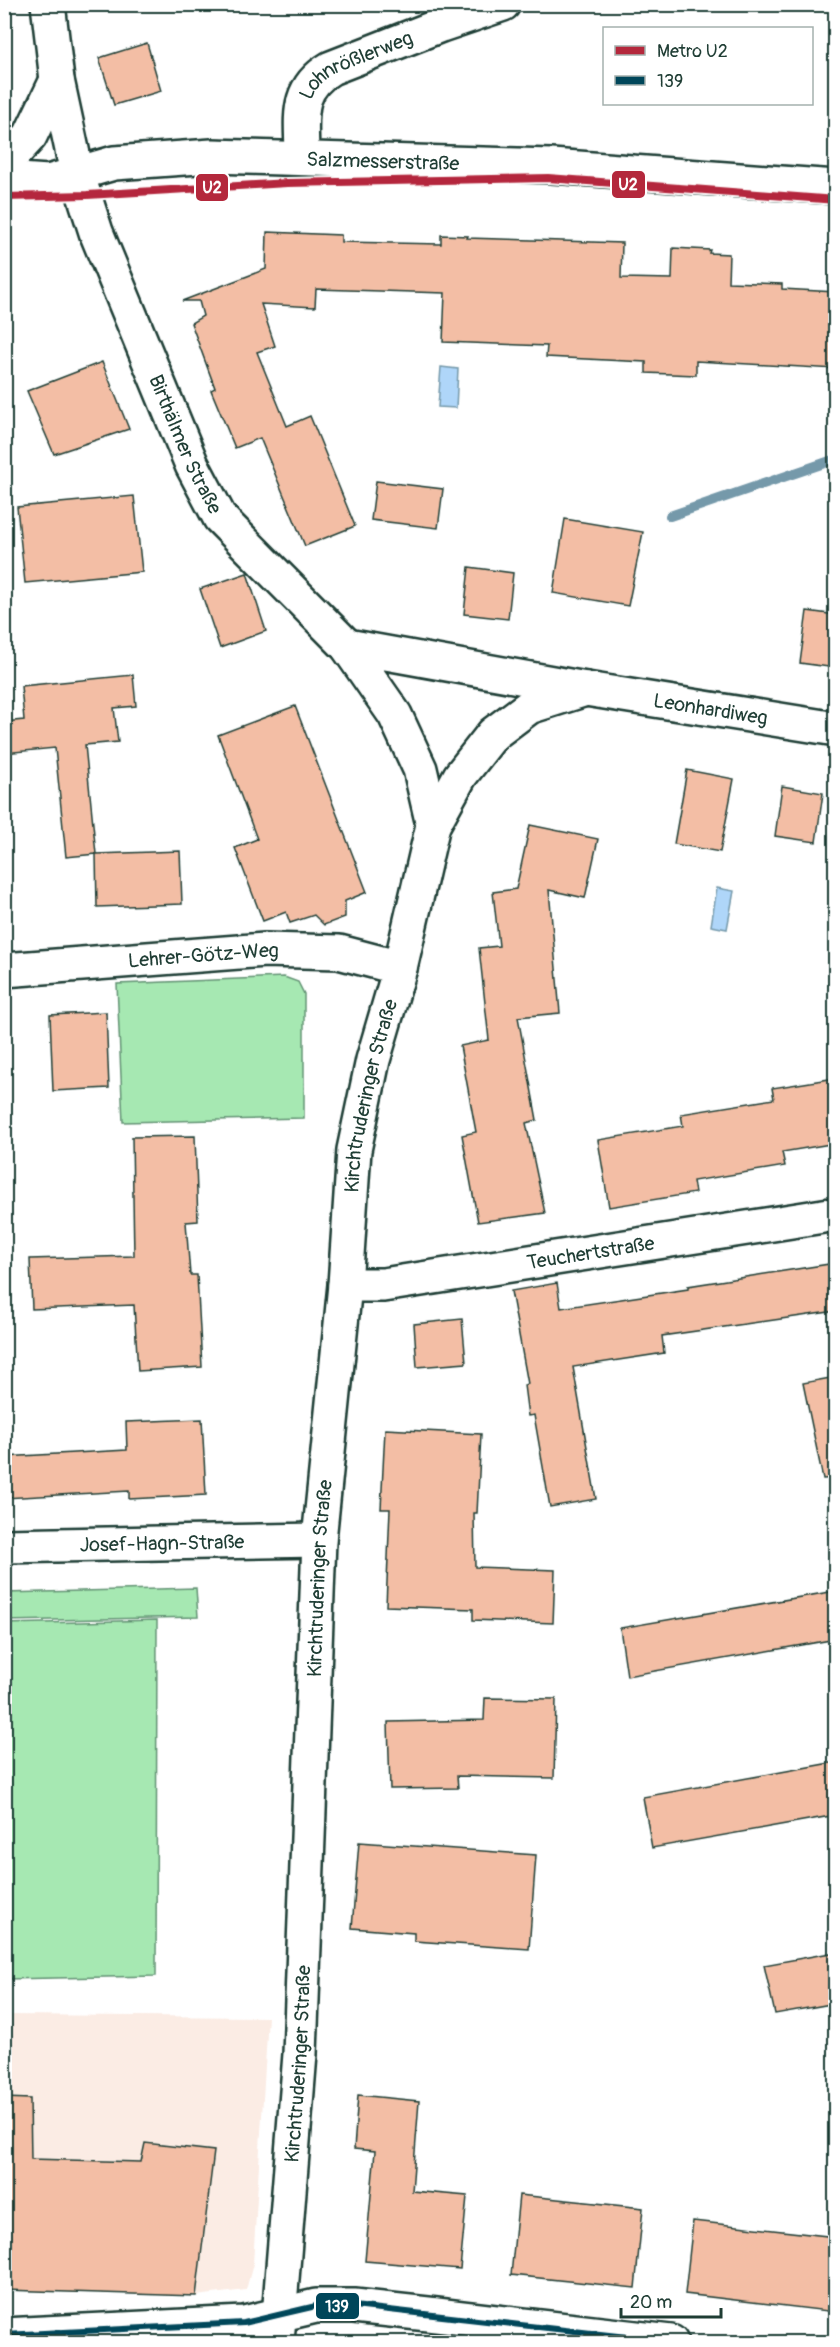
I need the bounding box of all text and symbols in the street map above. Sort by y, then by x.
street label: Lohnrößlerweg [293,25,416,103]
legend [603,27,813,105]
text: Metro U2 [657,40,728,63]
text: 139 [657,70,683,93]
street label: Salzmesserstraße [306,146,460,176]
line badge: U2 [611,170,646,199]
line badge: U2 [195,173,229,202]
text: U2 [618,175,638,195]
text: U2 [202,178,222,198]
street label: Birthälmer Straße [144,371,228,518]
street label: Leonhardiweg [652,687,769,730]
street label: Lehrer-Götz-Weg [127,937,279,973]
street label: Kirchtruderinger Straße [339,996,403,1193]
street label: Teuchertstraße [525,1230,656,1275]
street label: Kirchtruderinger Straße [301,1478,338,1677]
street label: Josef-Hagn-Straße [79,1529,245,1557]
street label: Kirchtruderinger Straße [279,1965,316,2163]
scale bar [621,2281,722,2319]
text: 20 m [630,2291,672,2314]
line badge: 139 [315,2292,360,2320]
text: 139 [325,2297,349,2317]

